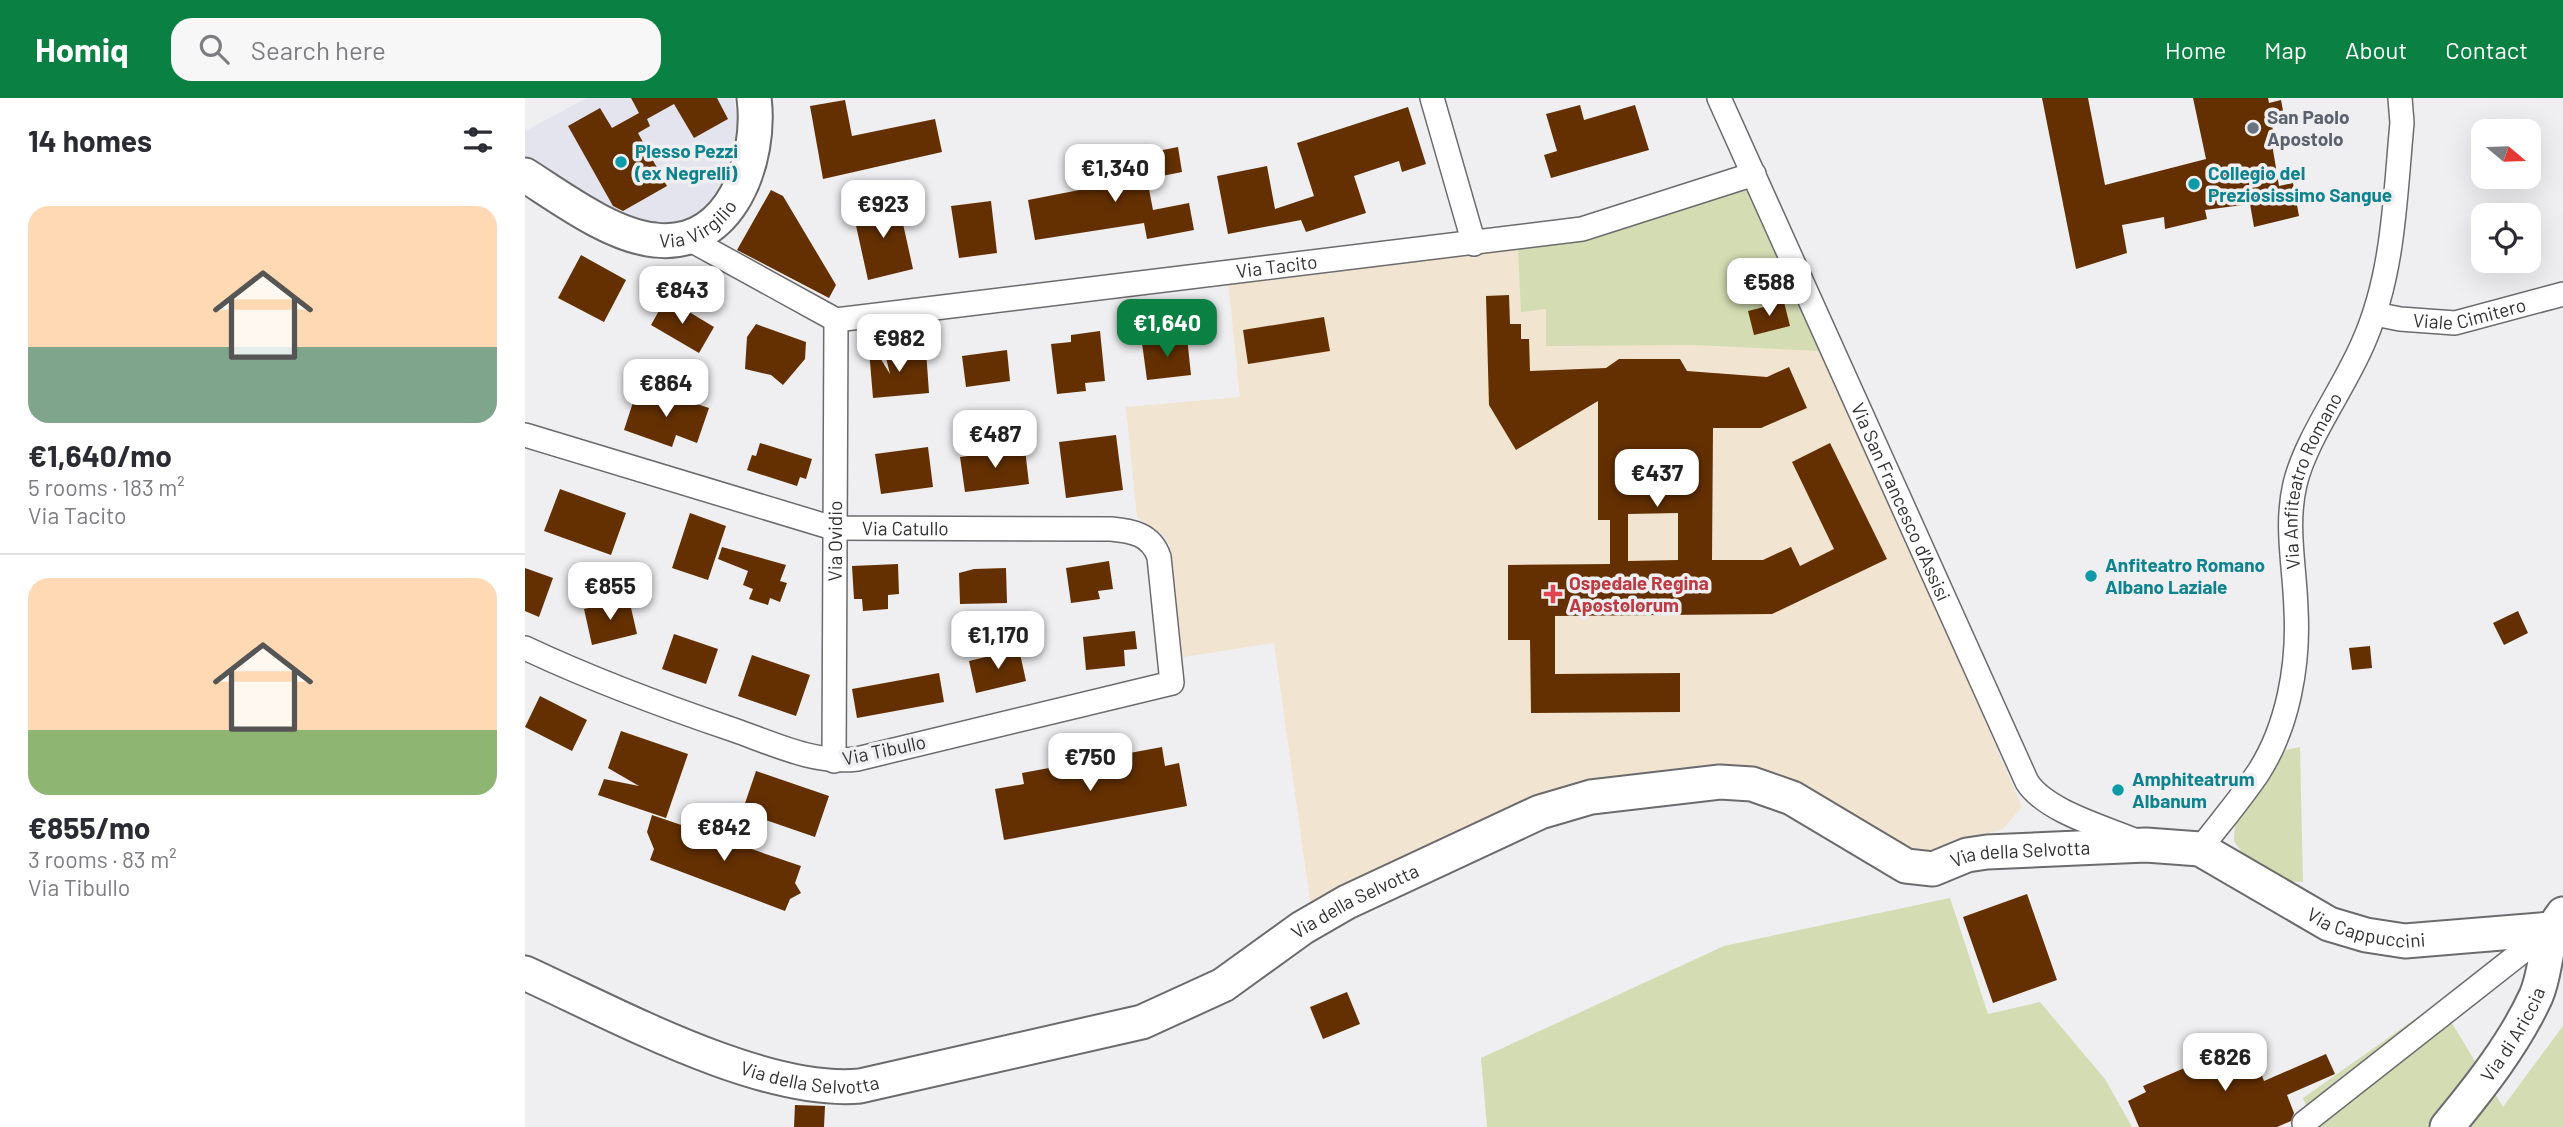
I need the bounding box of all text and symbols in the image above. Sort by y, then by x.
search box [171,18,661,81]
text: Homiq [35,29,129,69]
icon: search [195,30,233,68]
text: Search here [251,34,386,65]
text: Home [2165,35,2226,64]
text: Map [2264,35,2307,64]
text: About [2345,35,2407,64]
text: Contact [2445,35,2528,64]
place label: San Paolo Apostolo [2267,105,2349,150]
north arrow [2471,119,2541,189]
map controls [2471,119,2541,273]
marker: San Paolo Apostolo [2245,120,2261,136]
icon: filters [459,121,497,159]
text: 14 homes [28,122,152,158]
place label: Plesso Pezzi (ex Negrelli) [634,139,738,184]
pin: €1,340 [1058,144,1172,204]
text: €1,340 [1081,153,1149,181]
marker: Plesso Pezzi (ex Negrelli) [613,154,629,170]
place label: Collegio del Preziosissimo Sangue [2208,161,2392,206]
marker: Collegio del Preziosissimo Sangue [2186,176,2202,192]
pin: €923 [842,180,924,240]
text: €923 [857,189,909,217]
street label: Via Virgilio [659,195,741,252]
button: locate [2471,203,2541,273]
street label: Via Tacito [1235,249,1318,282]
icon: home [200,252,326,378]
pin: €588 [1728,258,1810,318]
pin: €843 [641,266,723,326]
text: €588 [1743,267,1795,295]
text: €843 [655,275,709,303]
street label: Viale Cimitero [2412,293,2528,334]
pin: €1,640 [1110,300,1224,359]
text: €1,640 [1133,308,1201,336]
pin: €982 [858,314,940,374]
text: €982 [873,323,925,351]
pin: €864 [625,360,707,419]
text: €864 [639,368,693,396]
street label: Via Anfiteatro Romano [2279,388,2346,570]
street label: Via San Francesco d'Assisi [1847,399,1956,604]
pin: €487 [954,410,1036,470]
text: €487 [969,419,1021,447]
text: €1,640/mo [28,437,172,473]
pin: €437 [1616,450,1698,509]
text: €437 [1631,458,1683,486]
text: 5 rooms · 183 m² [28,473,185,501]
street label: Via Ovidio [823,500,846,582]
text: Via Tacito [28,501,127,529]
street label: Via Catullo [862,516,949,539]
place label: Anfiteatro Romano Albano Laziale [2105,553,2265,598]
pin: €855 [569,562,651,622]
marker: Anfiteatro Romano Albano Laziale [2083,568,2099,584]
text: €855 [584,571,636,599]
place label: Ospedale Regina Apostolorum [1569,571,1709,616]
marker: Ospedale Regina Apostolorum [1543,584,1563,604]
pin: €1,170 [941,612,1055,671]
text: €1,170 [967,620,1029,648]
icon: home [200,624,326,750]
street label: Via Tibullo [840,729,928,770]
pin: €750 [1049,734,1131,793]
text: €750 [1064,742,1116,770]
place label: Amphiteatrum Albanum [2132,767,2255,812]
marker: Amphiteatrum Albanum [2110,782,2126,798]
pin: €842 [683,804,765,863]
text: €855/mo [28,809,151,845]
text: €842 [697,812,751,840]
street label: Via della Selvotta [1947,835,2091,872]
text: 3 rooms · 83 m² [28,845,177,873]
street label: Via della Selvotta [1286,858,1422,943]
text: Via Tibullo [28,873,130,901]
street label: Via Cappuccini [2303,902,2426,952]
street label: Via di Ariccia [2475,984,2549,1086]
pin: €826 [2184,1034,2266,1093]
text: €826 [2199,1042,2251,1070]
street label: Via della Selvotta [738,1056,881,1098]

